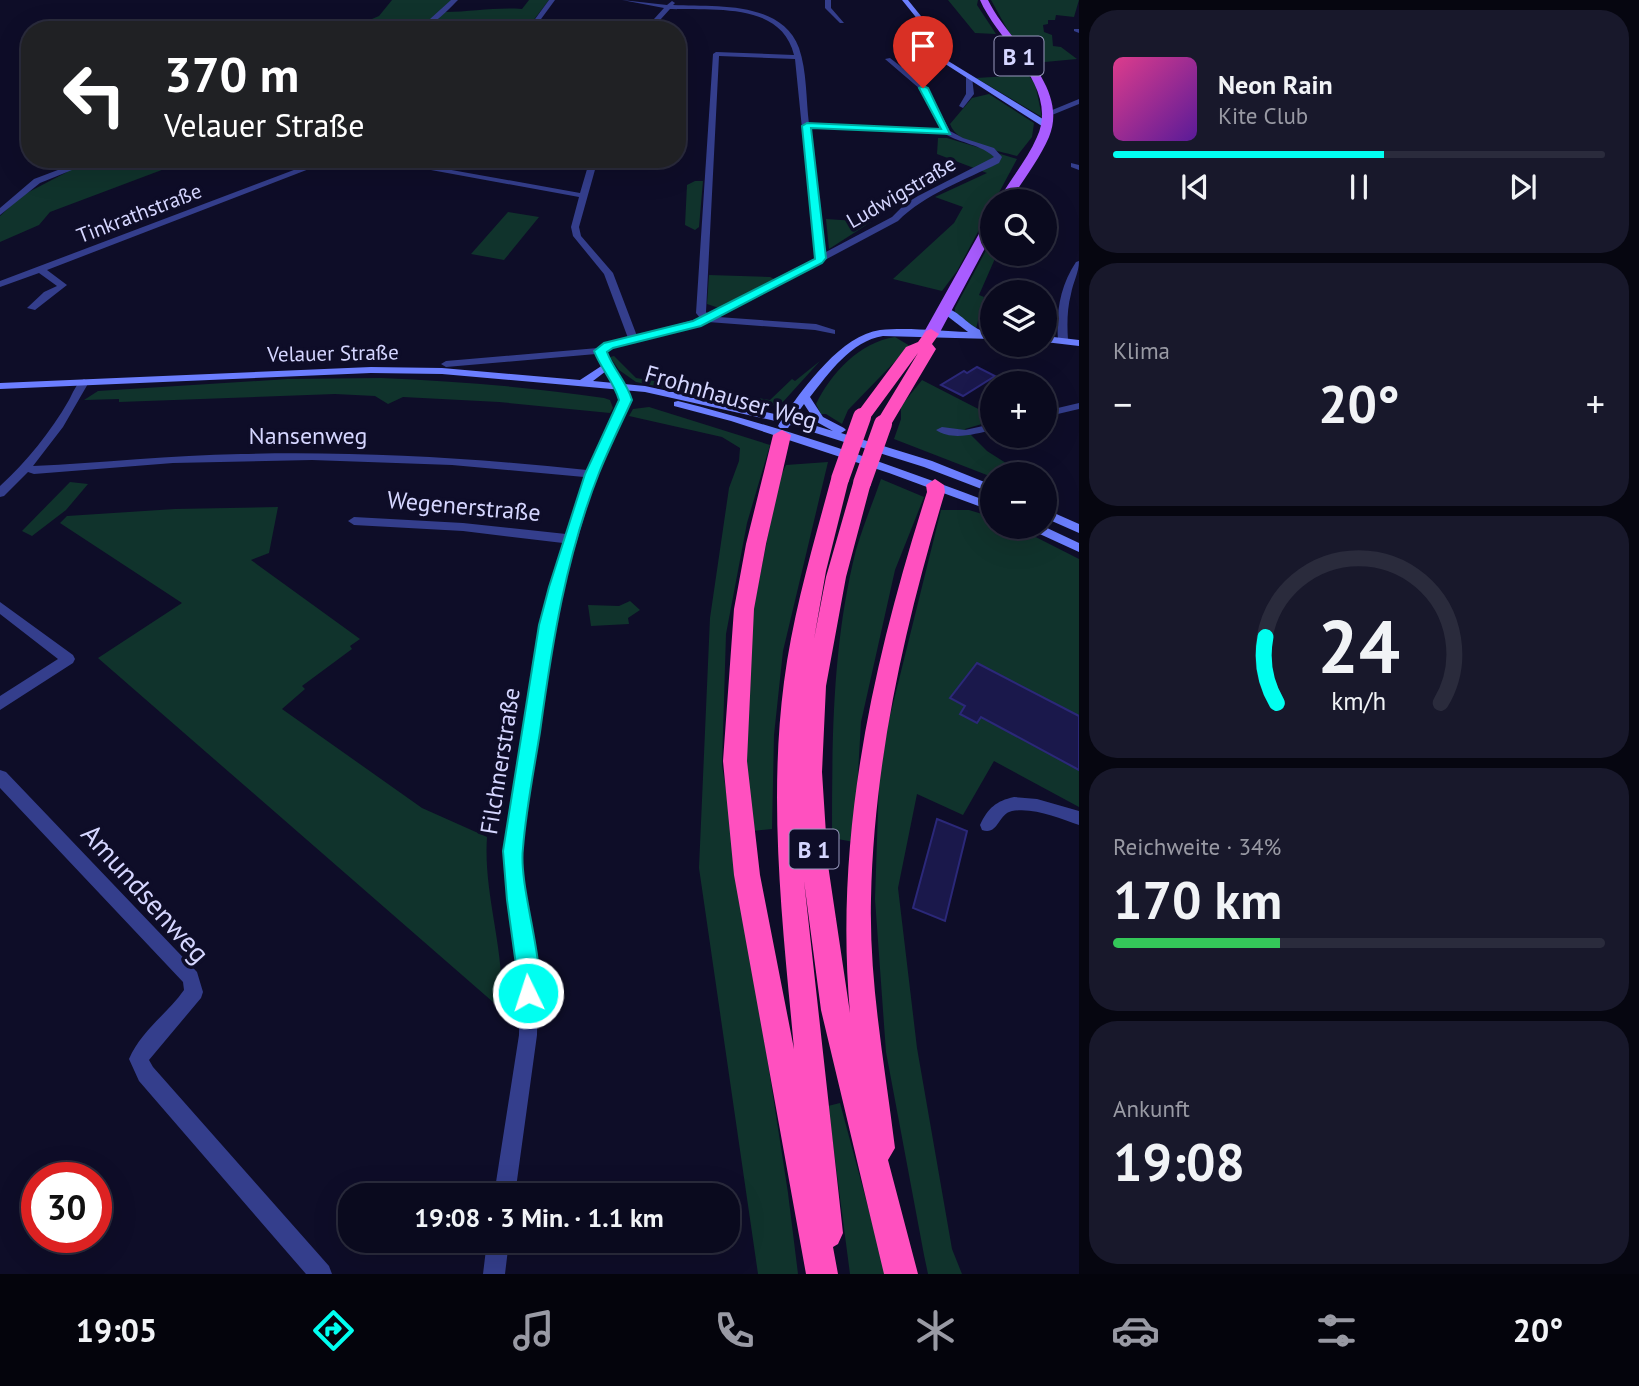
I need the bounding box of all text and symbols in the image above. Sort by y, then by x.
pin [893,16,953,88]
icon: arrive [904,27,942,65]
road number: B 1 [995,36,1044,76]
text: 370 m [164,42,299,106]
icon: left [49,49,140,140]
text: Neon Rain [1218,68,1333,101]
text: Kite Club [1218,101,1308,130]
text: Velauer Straße [164,104,365,146]
street label: Ludwigstraße [841,150,961,234]
icon: previous [1176,168,1214,206]
icon: pause [1340,168,1378,206]
icon: next [1504,168,1542,206]
street label: Tinkrathstraße [73,177,205,249]
map controls [980,189,1057,539]
button: search [980,189,1057,266]
button: layers [980,280,1057,357]
text: Klima [1113,336,1170,365]
street label: Velauer Straße [266,338,399,368]
street label: Frohnhauser Weg [641,358,821,436]
text: 20° [1318,370,1400,437]
button: + [980,371,1057,448]
text: − [1113,379,1132,428]
text: + [1586,379,1605,428]
street label: Nansenweg [249,420,367,451]
button: − [980,462,1057,539]
street label: Wegenerstraße [386,484,542,528]
text: 24 [1318,599,1400,693]
street label: Filchnerstraße [473,685,527,837]
text: km/h [1332,685,1386,717]
street label: Amundsenweg [74,816,218,970]
road number: B 1 [790,830,838,869]
text: Reichweite · 34% [1113,832,1281,861]
text: 170 km [1113,866,1282,933]
position arrow [491,956,565,1030]
text: Ankunft [1113,1094,1190,1123]
text: 19:08 [1113,1128,1245,1195]
speed limit sign: 30 [21,1162,112,1253]
text: 19:08 · 3 Min. · 1.1 km [414,1201,664,1234]
icon: directions [309,1306,358,1355]
icon: music [509,1306,558,1355]
icon: phone [710,1306,759,1355]
icon: climate [911,1306,960,1355]
icon: car [1111,1306,1160,1355]
icon: filters [1312,1306,1361,1355]
text: 19:05 [76,1309,157,1351]
text: 20° [1513,1309,1563,1351]

